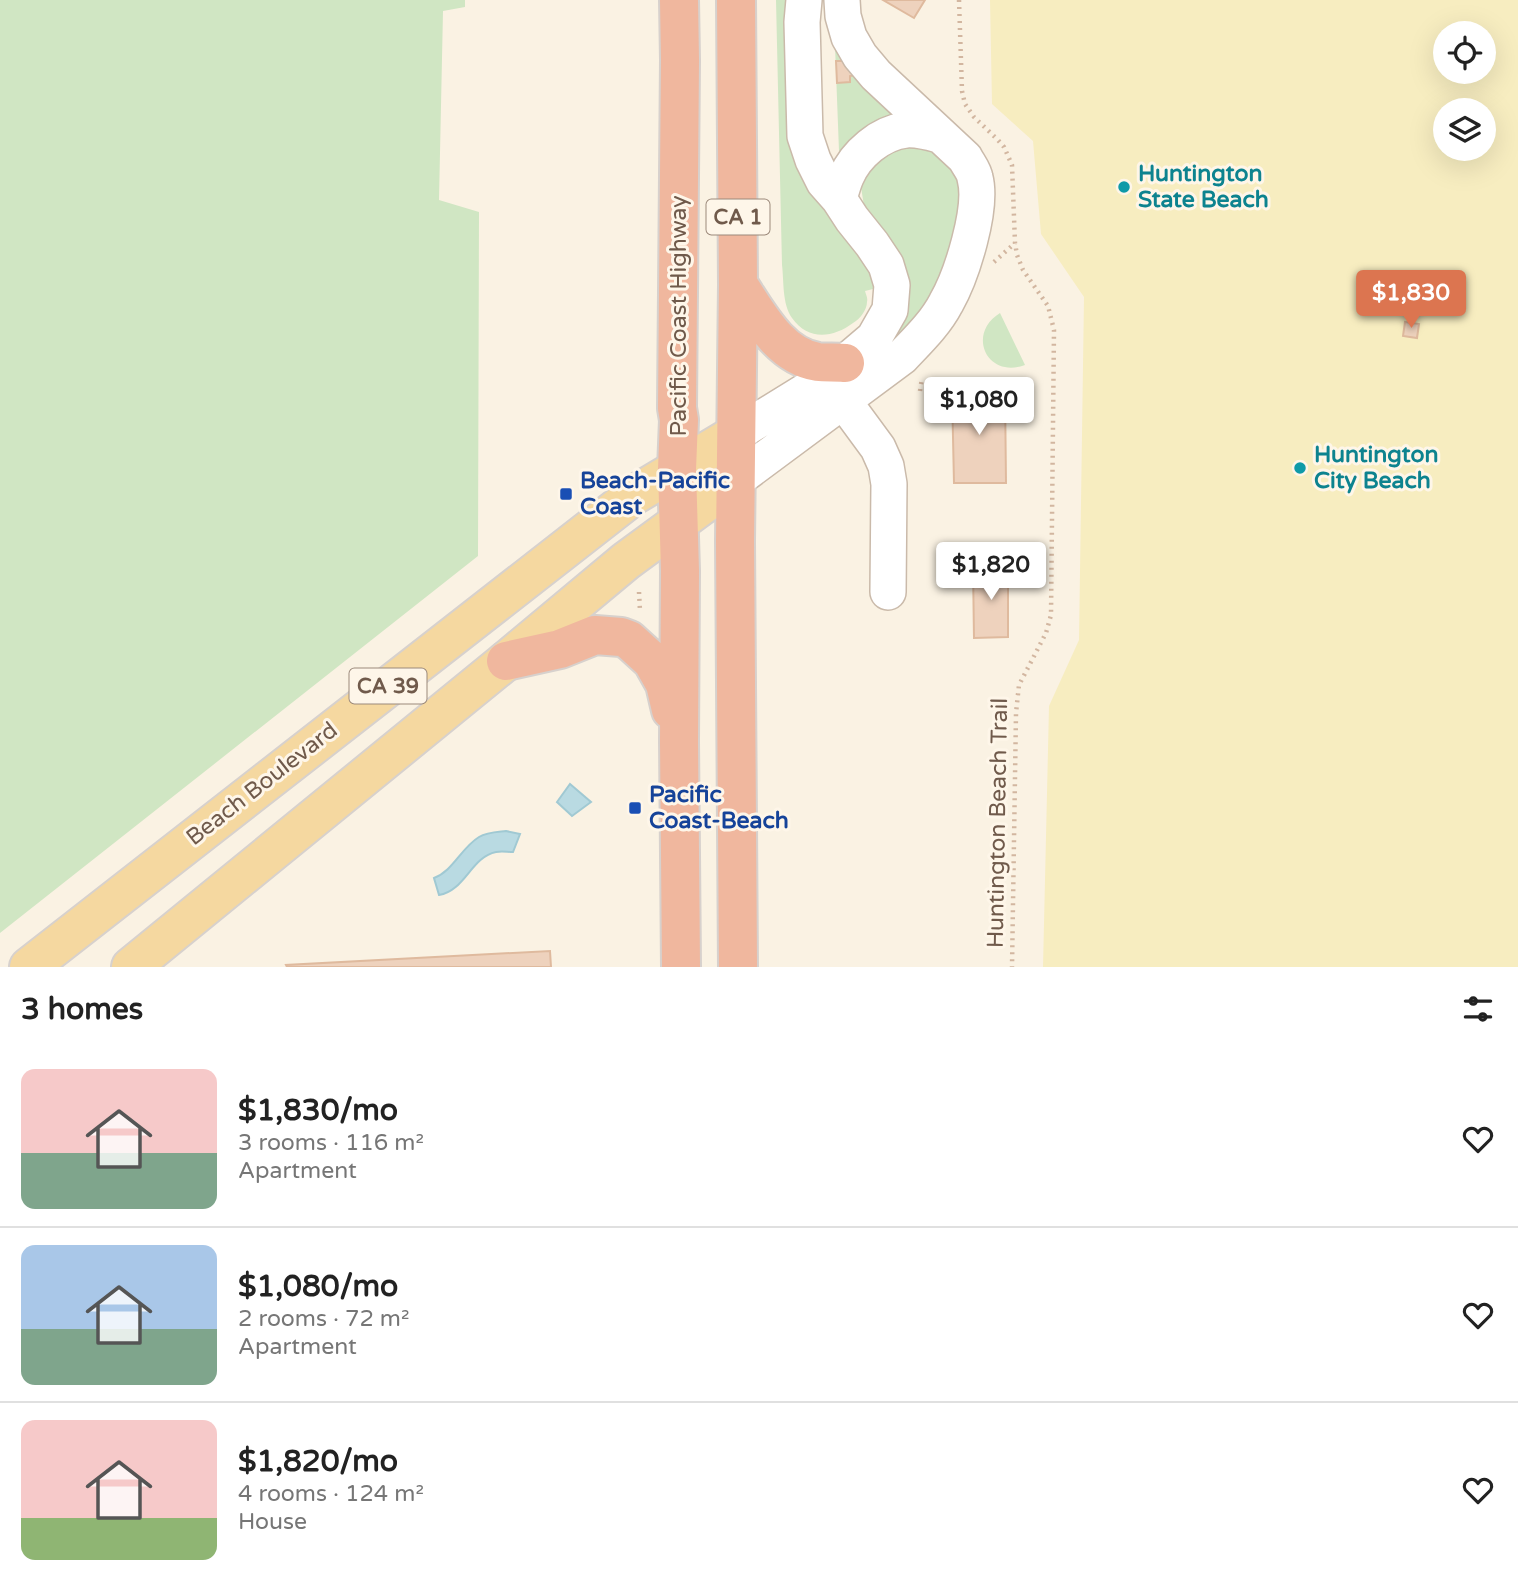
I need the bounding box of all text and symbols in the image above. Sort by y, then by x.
map controls [1433,21,1496,161]
button: locate [1433,21,1496,84]
button: layers [1433,98,1496,161]
place label: Huntington State Beach [1138,160,1269,214]
marker: Huntington State Beach [1116,179,1132,195]
street label: Pacific Coast Highway [665,195,693,437]
road number: CA 1 [706,200,770,234]
pin: $1,830 [1354,270,1468,330]
text: $1,830 [1372,279,1450,307]
pin: $1,080 [922,378,1036,437]
text: $1,080 [940,386,1018,414]
place label: Huntington City Beach [1314,441,1438,495]
marker: Huntington City Beach [1292,460,1308,476]
place label: Beach-Pacific Coast [580,467,730,521]
marker: Beach-Pacific Coast [558,486,574,502]
pin: $1,820 [934,542,1048,602]
text: $1,820 [952,551,1030,579]
road number: CA 39 [350,668,426,704]
street label: Huntington Beach Trail [982,698,1014,948]
street label: Beach Boulevard [181,716,343,852]
place label: Pacific Coast-Beach [649,781,789,835]
marker: Pacific Coast-Beach [627,800,643,816]
icon: filters [1459,990,1497,1028]
text: 3 homes [21,991,143,1028]
text: $1,830/mo [238,1092,398,1129]
icon: home [77,1097,161,1181]
icon: heart [1459,1120,1497,1158]
text: 3 rooms · 116 m² [238,1129,424,1157]
text: Apartment [238,1157,357,1185]
text: $1,080/mo [238,1268,398,1305]
icon: home [77,1273,161,1357]
icon: heart [1459,1296,1497,1334]
text: 2 rooms · 72 m² [238,1305,409,1333]
text: Apartment [238,1333,357,1361]
text: $1,820/mo [238,1443,398,1480]
icon: home [77,1448,161,1532]
icon: heart [1459,1471,1497,1509]
text: 4 rooms · 124 m² [238,1480,424,1508]
text: House [238,1508,307,1536]

